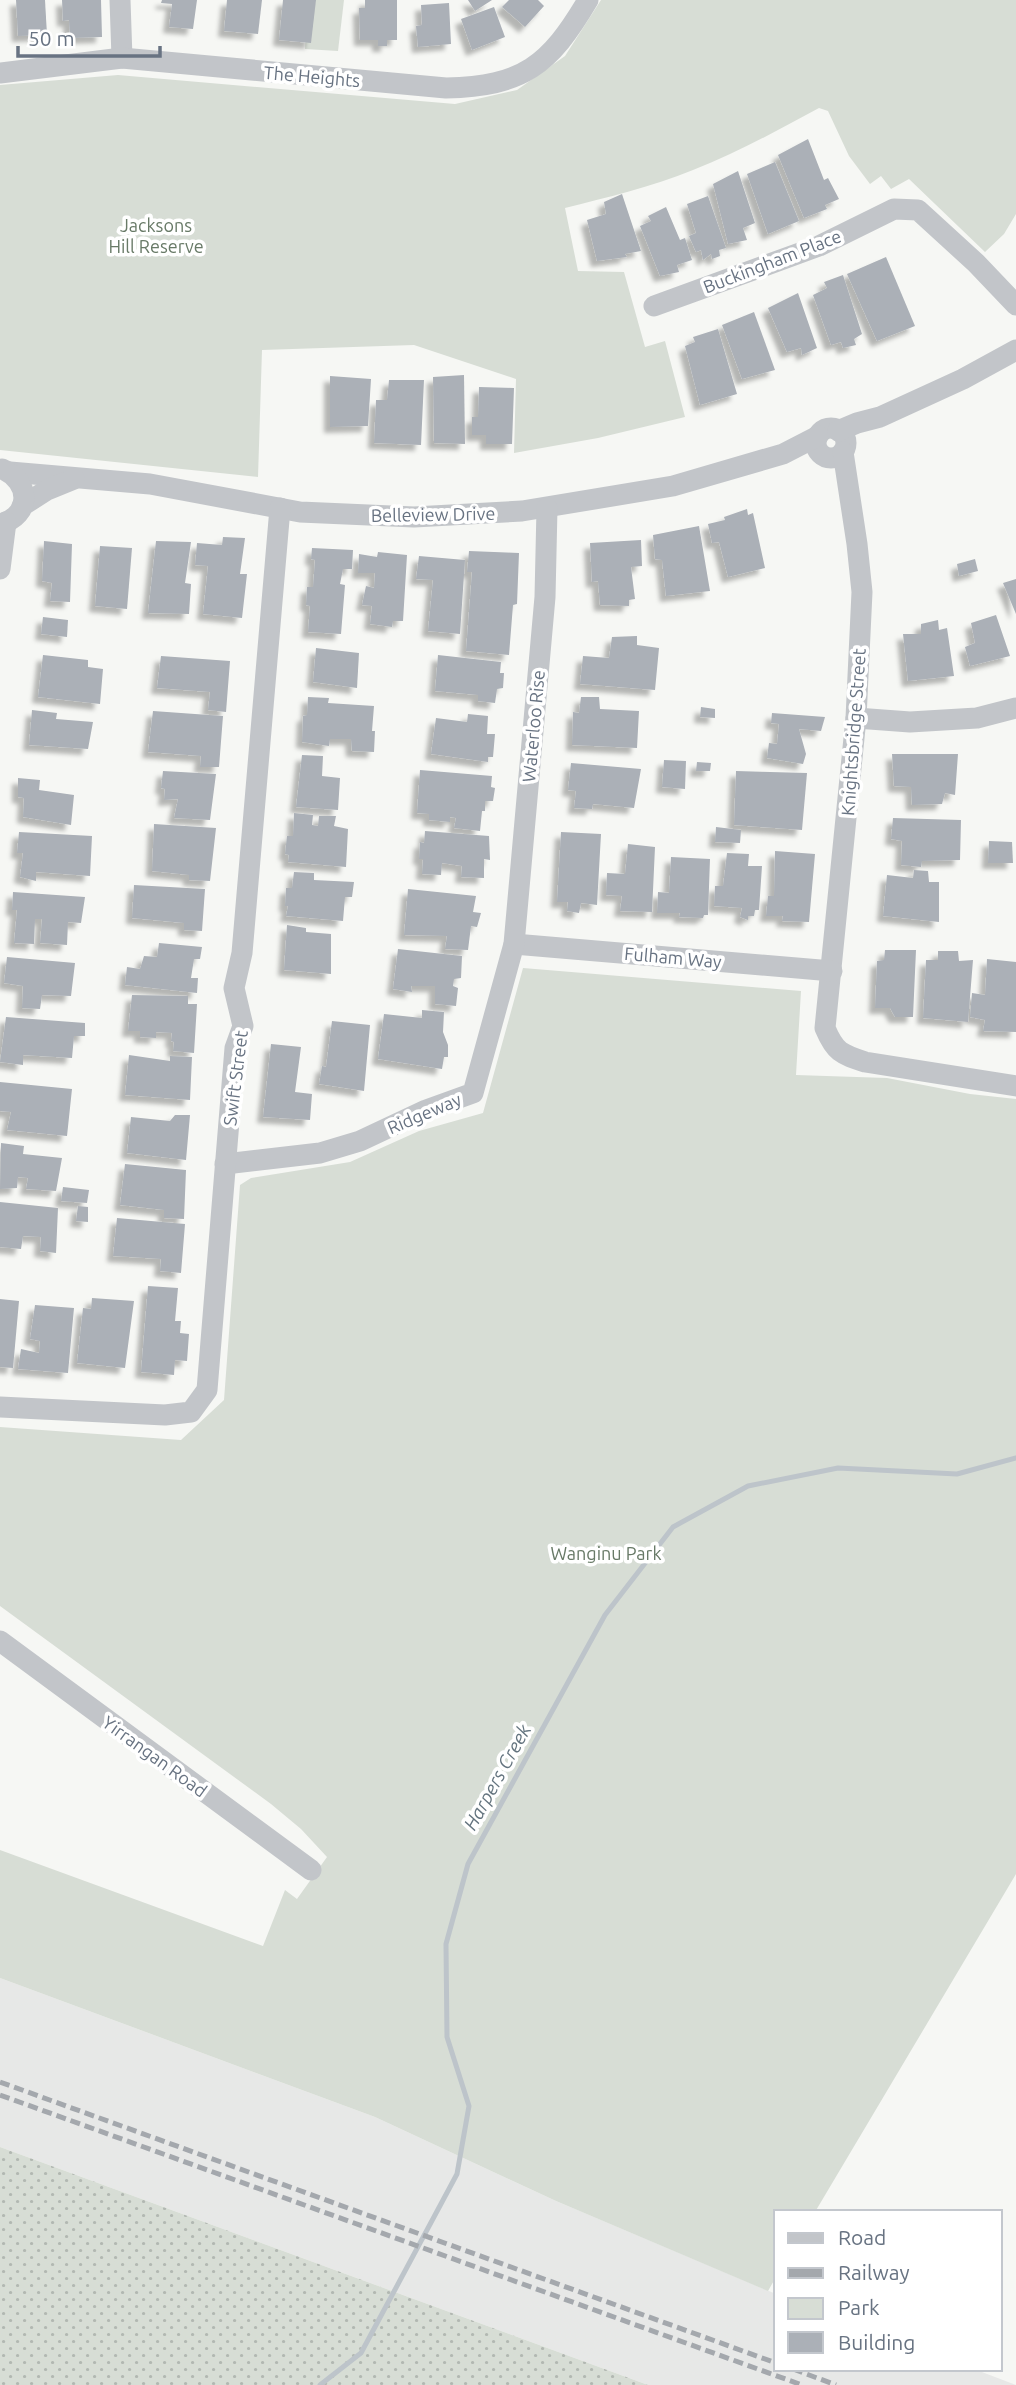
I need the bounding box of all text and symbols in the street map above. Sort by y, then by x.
scale bar [18,14,159,58]
text: 50 m [28,26,75,50]
street label: The Heights [263,62,361,90]
park label: Jacksons Hill Reserve [108,215,204,256]
street label: Buckingham Place [700,225,844,297]
street label: Belleview Drive [371,503,495,525]
street label: Knightsbridge Street [837,647,869,817]
street label: Waterloo Rise [518,669,548,783]
street label: Fulham Way [624,943,723,971]
street label: Swift Street [219,1029,251,1127]
street label: Ridgeway [384,1088,464,1138]
park label: Wanginu Park [551,1543,662,1563]
street label: Yirrangan Road [99,1711,211,1801]
water label: Harpers Creek [459,1720,535,1834]
legend [774,2210,1002,2371]
text: Road [838,2225,886,2249]
text: Railway [838,2260,910,2284]
text: Park [838,2295,880,2319]
text: Building [838,2330,915,2354]

